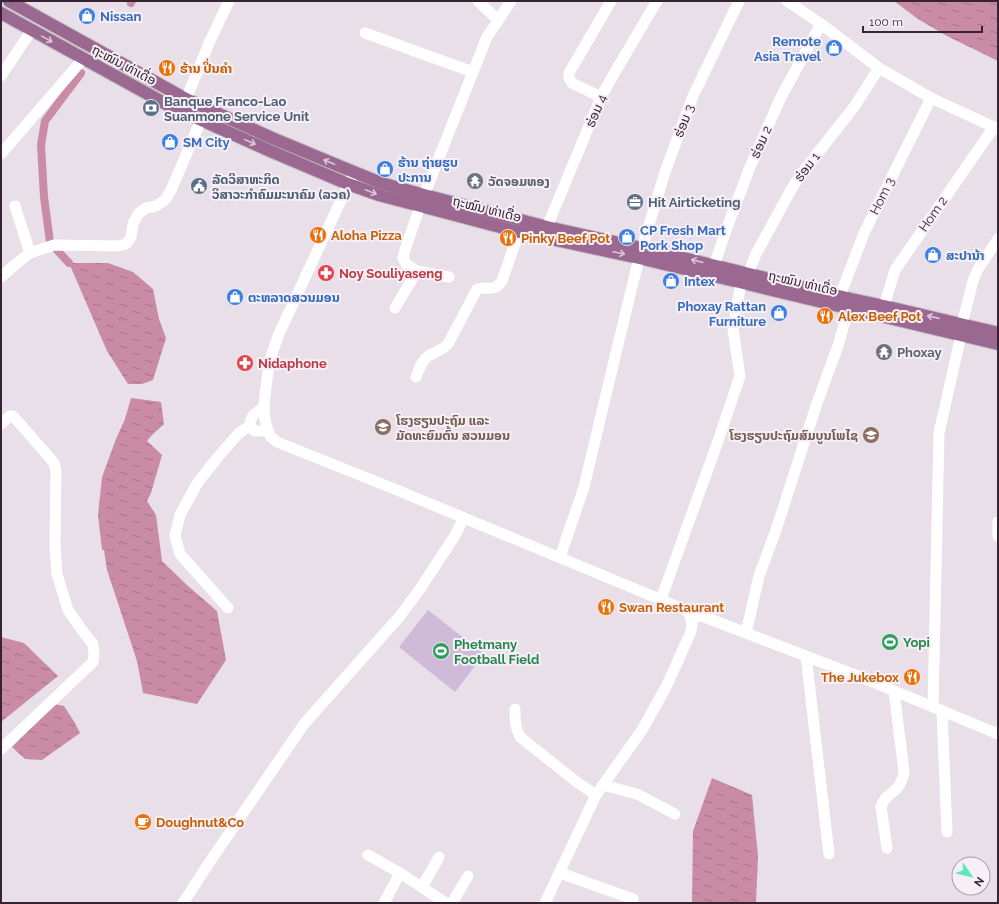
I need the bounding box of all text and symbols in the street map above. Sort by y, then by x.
shop icon: Nissan [77,6,97,26]
scale bar [863,8,982,34]
place label: Nissan [100,9,142,24]
text: 100 m [869,15,903,29]
place label: Remote Asia Travel [754,34,822,64]
one-way arrow [41,36,53,44]
shop icon: Remote Asia Travel [824,38,844,58]
street label: ຖະໝົນ ທ່າເດື່ອ [89,39,160,88]
restaurant icon: ຮ້ານ ປິ່ນຄຳ [157,58,177,78]
place label: ຮ້ານ ປິ່ນຄຳ [180,58,232,76]
street label: ຮ່ອມ 4 [582,92,610,130]
place label: Banque Franco-Lao Suanmone Service Unit [164,94,309,124]
bank icon: Banque Franco-Lao Suanmone Service Unit [141,98,161,118]
street label: ຮ່ອມ 3 [671,102,697,140]
street label: ຮ່ອມ 2 [747,123,775,161]
shop icon: SM City [160,132,180,152]
place label: SM City [183,135,230,150]
one-way arrow [244,139,256,147]
street label: ຮ່ອມ 1 [791,149,823,185]
place label: ຮ້ານ ຖ່າຍຮູບ ປະການ [398,155,458,185]
one-way arrow [324,158,336,165]
shop icon: ຮ້ານ ຖ່າຍຮູບ ປະການ [375,159,395,179]
temple icon: ວັດຈອມທອງ [465,171,485,191]
place label: ລັດວິສາຫະກິດ ວິສາວະກຳຄົມມະນາຄົມ (ລວຄ) [212,172,350,202]
place label: ວັດຈອມທອງ [488,174,550,189]
street label: Hom 3 [867,175,897,217]
public building icon: ລັດວິສາຫະກິດ ວິສາວະກຳຄົມມະນາຄົມ (ລວຄ) [189,176,209,196]
one-way arrow [364,188,376,196]
street label: ຖະໝົນ ທ່າເດື່ອ [451,190,524,225]
office icon: Hit Airticketing [625,192,645,212]
street label: Hom 2 [916,193,951,234]
place label: Hit Airticketing [648,195,740,210]
place label: CP Fresh Mart Pork Shop [640,223,726,253]
restaurant icon: Aloha Pizza [308,225,328,245]
shop icon: CP Fresh Mart Pork Shop [617,227,637,247]
place label: Aloha Pizza [331,228,402,243]
restaurant icon: Pinky Beef Pot [498,228,518,248]
place label: Pinky Beef Pot [521,231,610,246]
shop icon: ສະປານ້າ [923,245,943,265]
place label: ສະປານ້າ [946,248,984,263]
one-way arrow [612,250,625,258]
one-way arrow [691,257,704,265]
pharmacy icon: Noy Souliyaseng [316,263,336,283]
street label: ຖະໝົນ ທ່າເດື່ອ [767,265,840,298]
place label: Noy Souliyaseng [339,266,442,281]
shop icon: Intex [661,271,681,291]
place label: Intex [684,274,715,289]
shop icon: ຕະຫລາດສວນມອນ [225,287,245,307]
place label: ຕະຫລາດສວນມອນ [248,290,340,305]
place label: Phoxay Rattan Furniture [677,299,766,329]
shop icon: Phoxay Rattan Furniture [769,303,789,323]
restaurant icon: Alex Beef Pot [815,306,835,326]
place label: Alex Beef Pot [838,309,921,324]
one-way arrow [927,313,940,321]
temple icon: Phoxay [874,342,894,362]
place label: Phoxay [897,345,942,360]
pharmacy icon: Nidaphone [235,353,255,373]
place label: Nidaphone [258,356,327,371]
place label: ໂຮງຮຽນປະຖົມ ແລະ ມັດທະຍົມຕົ້ນ ສວນມອນ [395,413,510,443]
school or university icon: ໂຮງຮຽນປະຖົມ ແລະ ມັດທະຍົມຕົ້ນ ສວນມອນ [373,417,393,437]
school or university icon: ໂຮງຮຽນປະຖົມສົມບູນໂພໄຊ [861,425,881,445]
place label: ໂຮງຮຽນປະຖົມສົມບູນໂພໄຊ [728,428,858,445]
restaurant icon: Swan Restaurant [596,597,616,617]
place label: Swan Restaurant [619,600,724,615]
sports icon: Yopi [880,632,900,652]
place label: Yopi [903,635,930,650]
place label: Phetmany Football Field [454,637,540,667]
sports icon: Phetmany Football Field [431,641,451,661]
restaurant icon: The Jukebox [902,667,922,687]
place label: The Jukebox [821,670,899,685]
cafe icon: Doughnut&Co [133,812,153,832]
place label: Doughnut&Co [156,815,244,830]
north arrow [951,856,991,896]
text: N [971,874,987,889]

